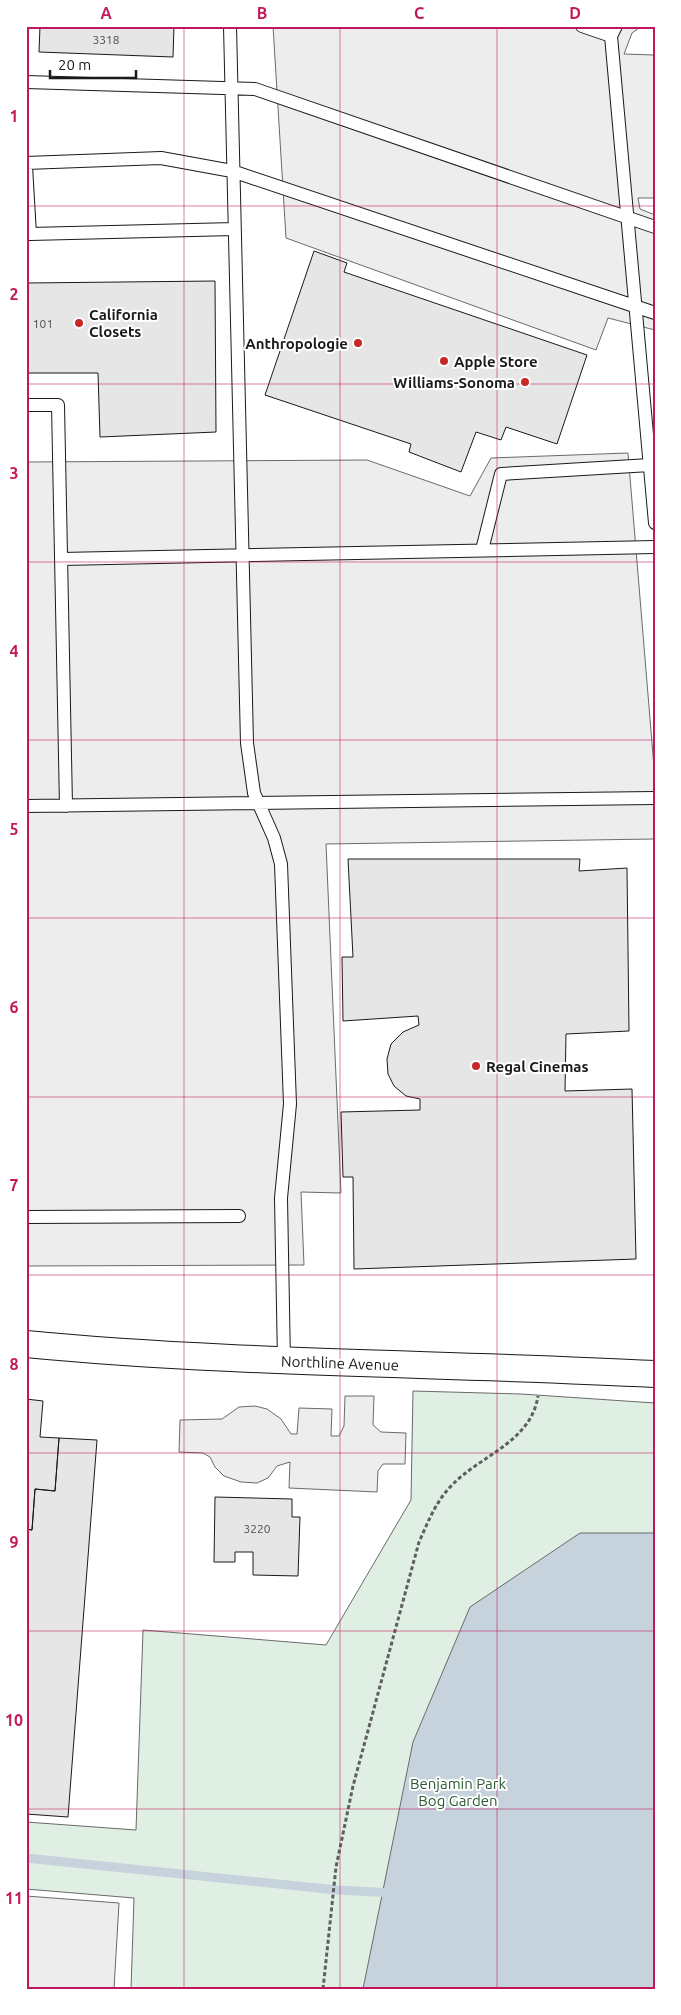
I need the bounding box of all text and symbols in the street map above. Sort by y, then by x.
text: A [100,4,112,22]
text: B [257,4,267,22]
text: C [414,4,424,22]
text: D [569,4,581,22]
house number: 3318 [92,33,120,46]
scale bar [50,48,136,80]
text: 20 m [58,56,91,73]
text: 1 [9,107,19,125]
text: 2 [9,285,19,303]
place label: California Closets [89,306,158,340]
house number: 101 [33,317,53,330]
marker: California Closets [73,317,85,329]
place label: Anthropologie [245,335,348,352]
marker: Anthropologie [352,337,364,349]
place label: Apple Store [454,353,538,370]
marker: Apple Store [438,355,450,367]
place label: Williams-Sonoma [393,374,515,391]
marker: Williams-Sonoma [519,376,531,388]
text: 3 [9,464,19,482]
text: 4 [9,642,19,660]
text: 5 [9,820,19,838]
text: 6 [9,998,19,1016]
place label: Regal Cinemas [486,1058,589,1075]
marker: Regal Cinemas [470,1060,482,1072]
text: 7 [9,1176,19,1194]
street label: Northline Avenue [281,1352,399,1374]
text: 8 [9,1355,19,1373]
house number: 3220 [243,1522,271,1535]
text: 9 [9,1533,19,1551]
text: 10 [5,1711,23,1729]
park label: Benjamin Park Bog Garden [410,1775,506,1809]
text: 11 [5,1889,23,1907]

